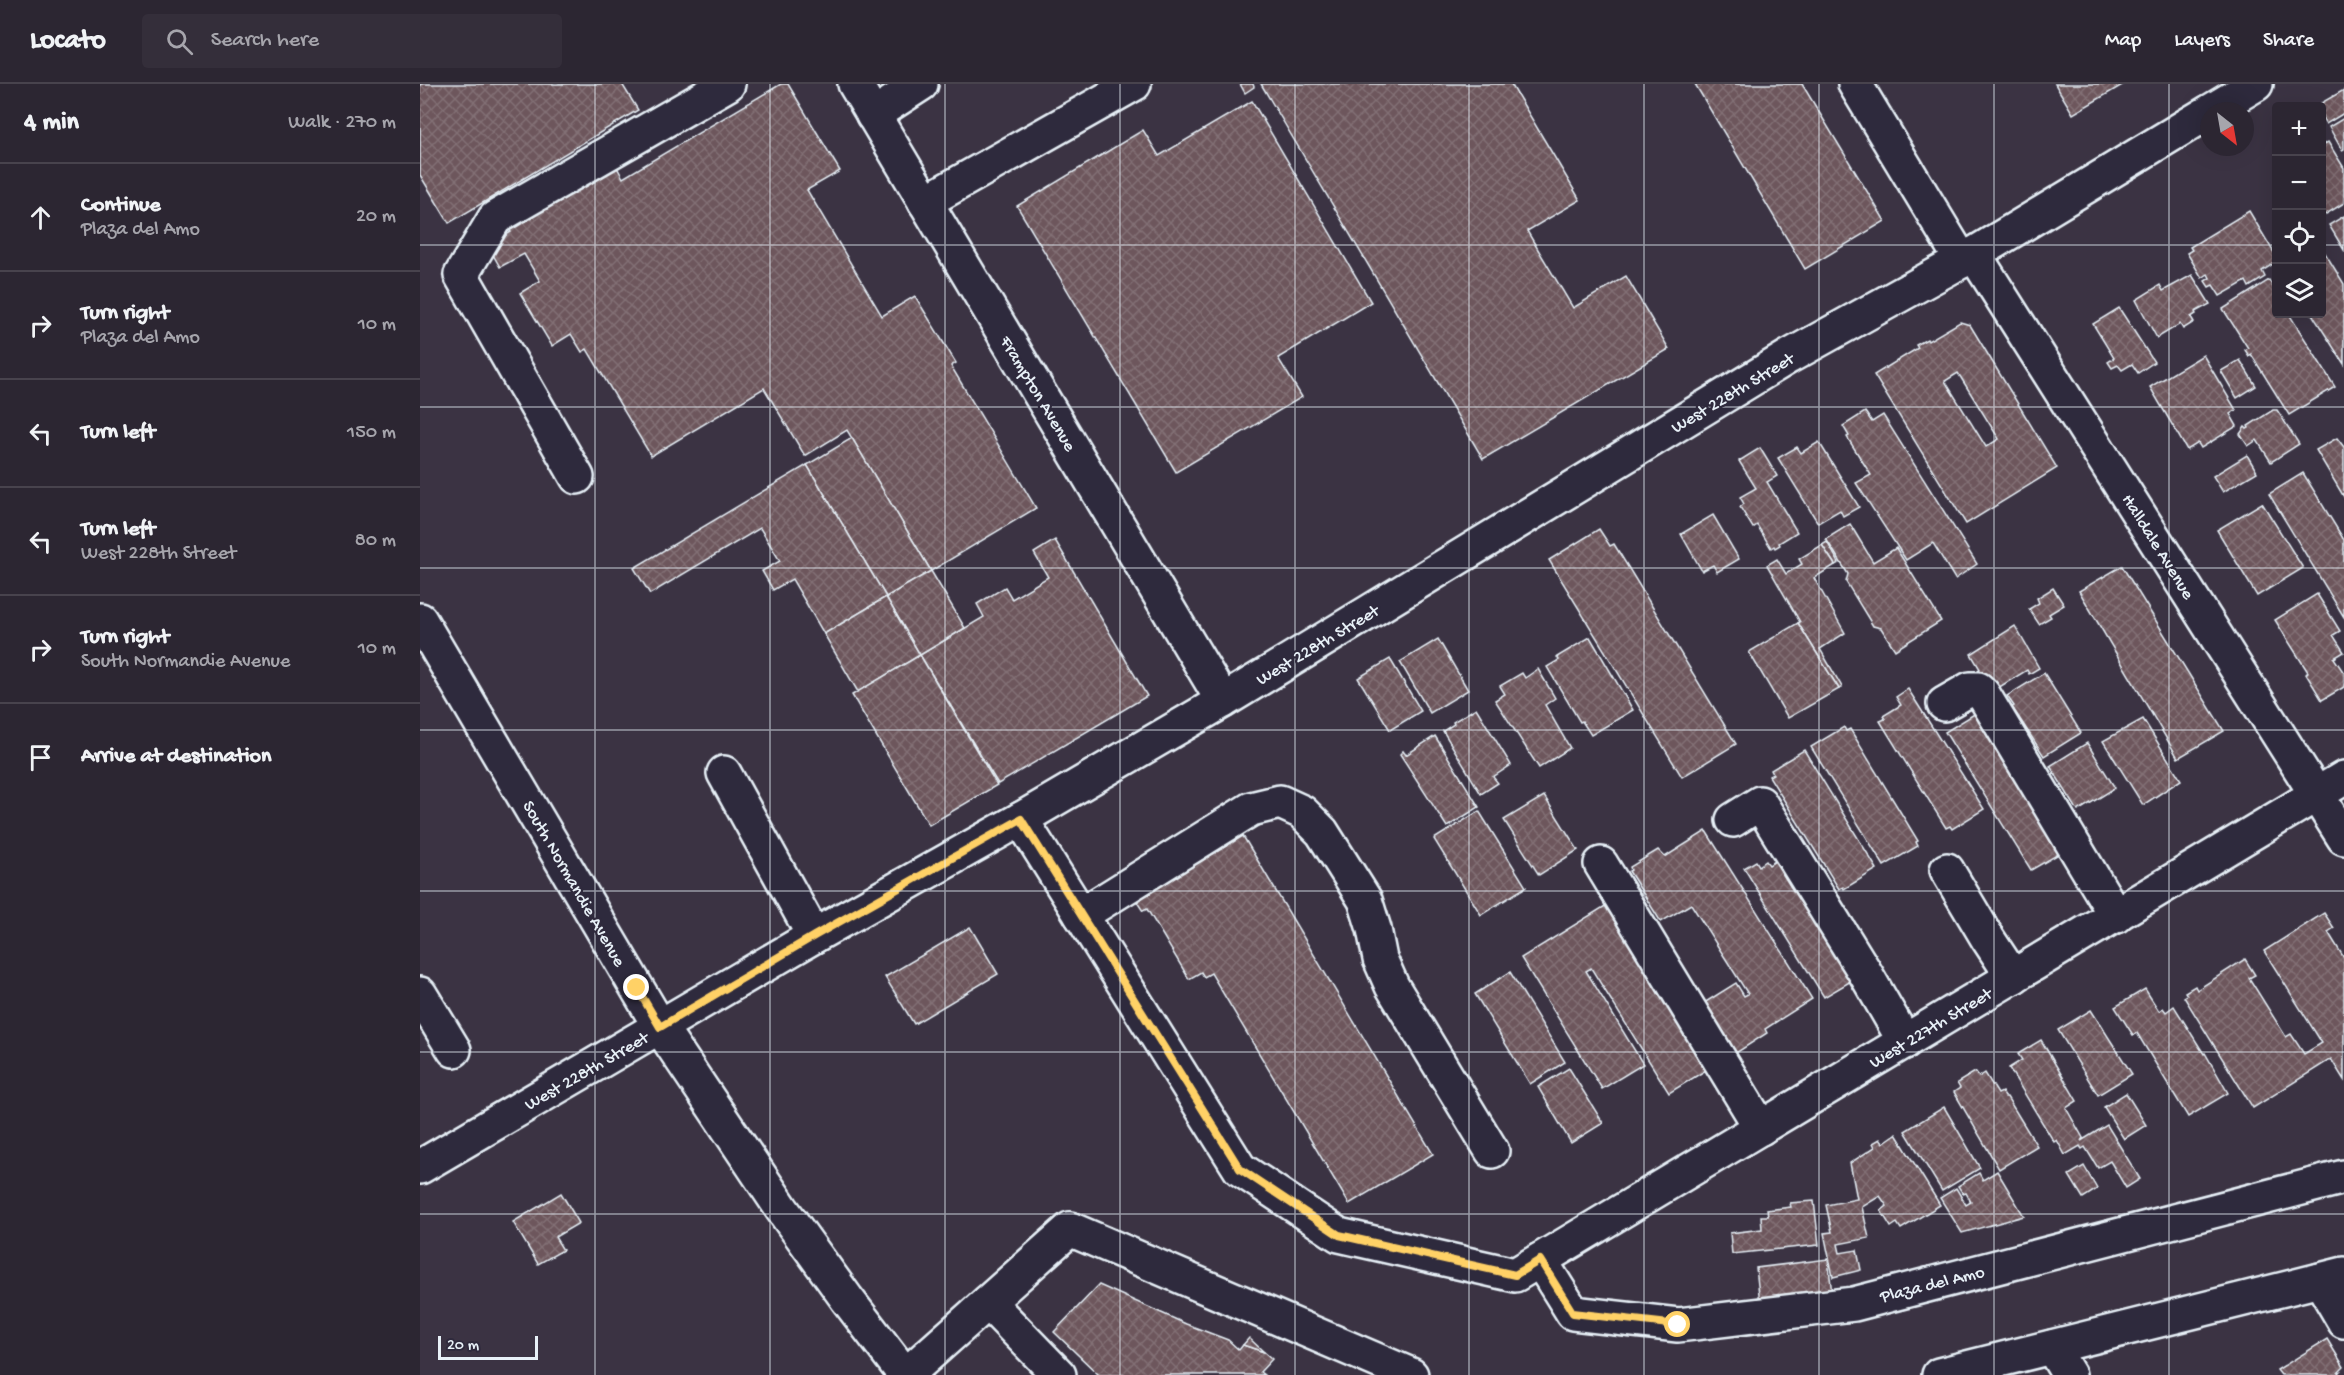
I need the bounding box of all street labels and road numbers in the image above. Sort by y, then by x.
street label: Frampton Avenue [994,332,1080,456]
street label: West 228th Street [1668,348,1800,439]
street label: Halldale Avenue [2116,491,2198,605]
street label: West 228th Street [1253,600,1385,691]
street label: South Normandie Avenue [517,797,629,972]
street label: West 227th Street [1866,983,1998,1074]
street label: West 228th Street [522,1027,654,1116]
street label: Plaza del Amo [1877,1262,1987,1309]

